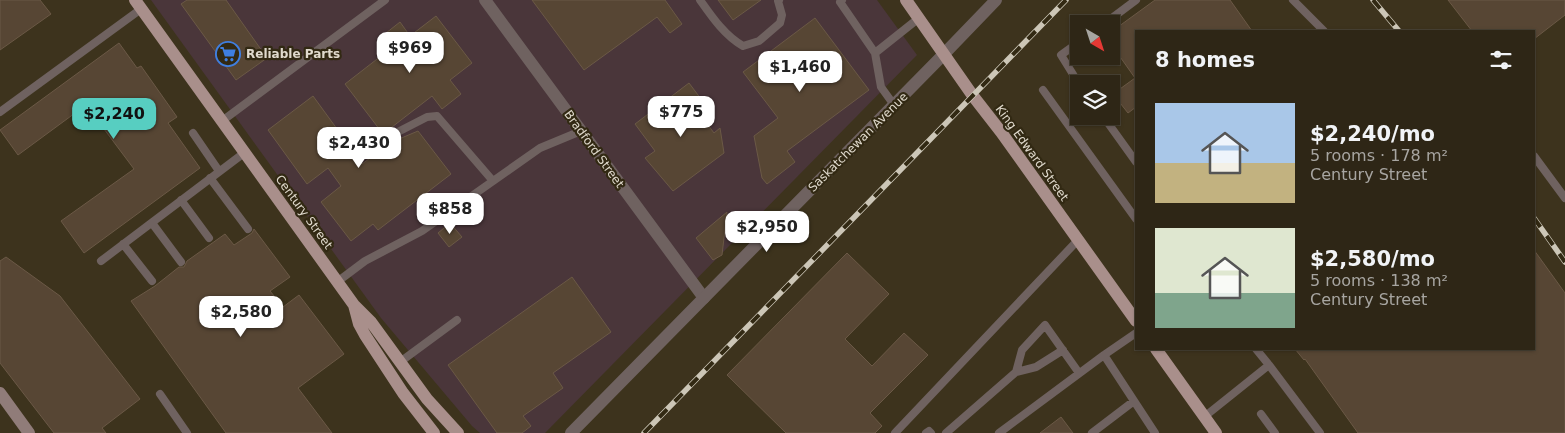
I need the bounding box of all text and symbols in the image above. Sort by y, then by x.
north arrow [1070,15,1120,65]
map controls [1070,15,1120,125]
pin: $969 [380,32,440,74]
text: $969 [388,38,432,57]
supermarket icon: Reliable Parts [215,41,241,67]
icon: filters [1487,46,1515,74]
place label: Reliable Parts [246,47,340,61]
text: 8 homes [1155,48,1255,72]
pin: $1,460 [759,51,841,93]
text: $1,460 [769,57,831,76]
button: layers [1070,75,1120,125]
street label: Saskatchewan Avenue [805,89,911,195]
pin: $775 [651,96,711,138]
pin: $2,240 [73,98,155,140]
text: $775 [659,102,703,121]
street label: King Edward Street [992,102,1072,204]
text: $2,240 [83,104,145,123]
street label: Bradford Street [561,108,627,191]
text: $2,240/mo [1310,122,1435,146]
icon: home [1195,123,1255,183]
pin: $2,430 [318,126,400,169]
text: $2,430 [328,133,390,152]
text: 5 rooms · 178 m² [1310,146,1448,165]
text: Century Street [1310,165,1427,184]
street label: Century Street [272,172,336,252]
pin: $858 [420,192,480,235]
text: $858 [428,199,472,218]
pin: $2,950 [726,210,808,253]
text: $2,950 [736,217,798,236]
text: $2,580/mo [1310,247,1435,271]
icon: home [1195,248,1255,308]
text: 5 rooms · 138 m² [1310,271,1448,290]
text: Century Street [1310,290,1427,309]
pin: $2,580 [200,296,282,338]
text: $2,580 [210,302,272,321]

